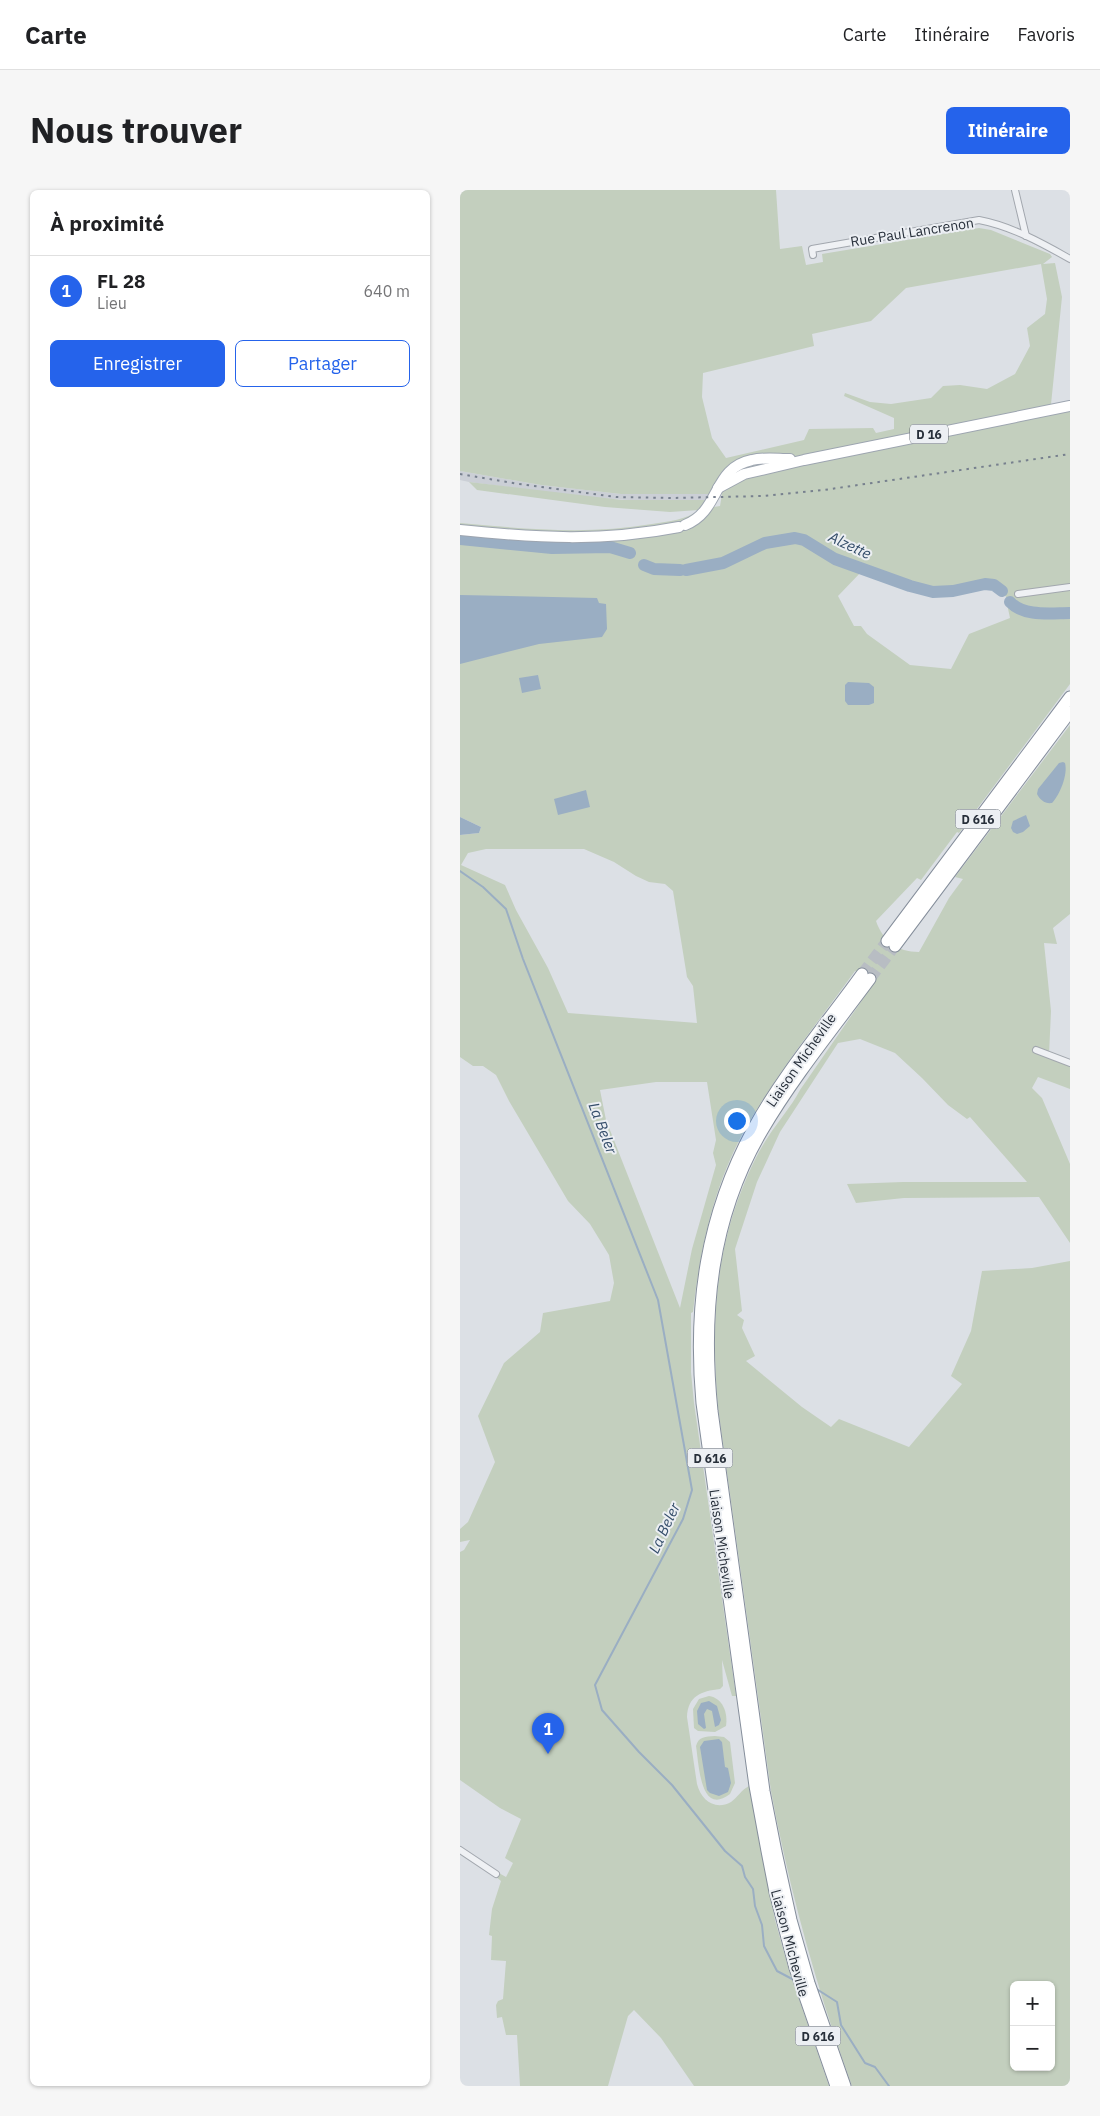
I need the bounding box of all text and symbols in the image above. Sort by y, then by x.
text: Carte [25,19,87,51]
text: Carte [843,23,886,46]
text: Itinéraire [914,23,990,46]
text: Favoris [1018,23,1075,46]
text: Nous trouver [30,107,242,153]
button: Itinéraire [946,107,1070,154]
text: À proximité [50,209,164,237]
street label: Rue Paul Lancrenon [849,213,975,251]
text: FL 28 [97,269,145,293]
text: 1 [61,281,71,301]
text: 640 m [363,281,410,301]
text: Lieu [97,293,127,313]
button: Enregistrer [50,340,225,387]
button: Partager [235,340,410,387]
road number: D 16 [910,424,948,443]
water label: Alzette [825,527,875,563]
road number: D 616 [956,810,1000,828]
street label: Liaison Micheville [762,1009,840,1110]
water label: La Beler [585,1100,622,1157]
your location [724,1108,750,1134]
road number: D 616 [688,1448,732,1468]
street label: Liaison Micheville [705,1488,739,1600]
water label: La Beler [644,1499,684,1556]
pin: 1 [532,1713,564,1754]
street label: Liaison Micheville [767,1887,813,1999]
map controls [1010,1981,1055,2071]
button: + [1010,1981,1055,2026]
road number: D 616 [796,2026,840,2045]
button: − [1010,2026,1055,2071]

